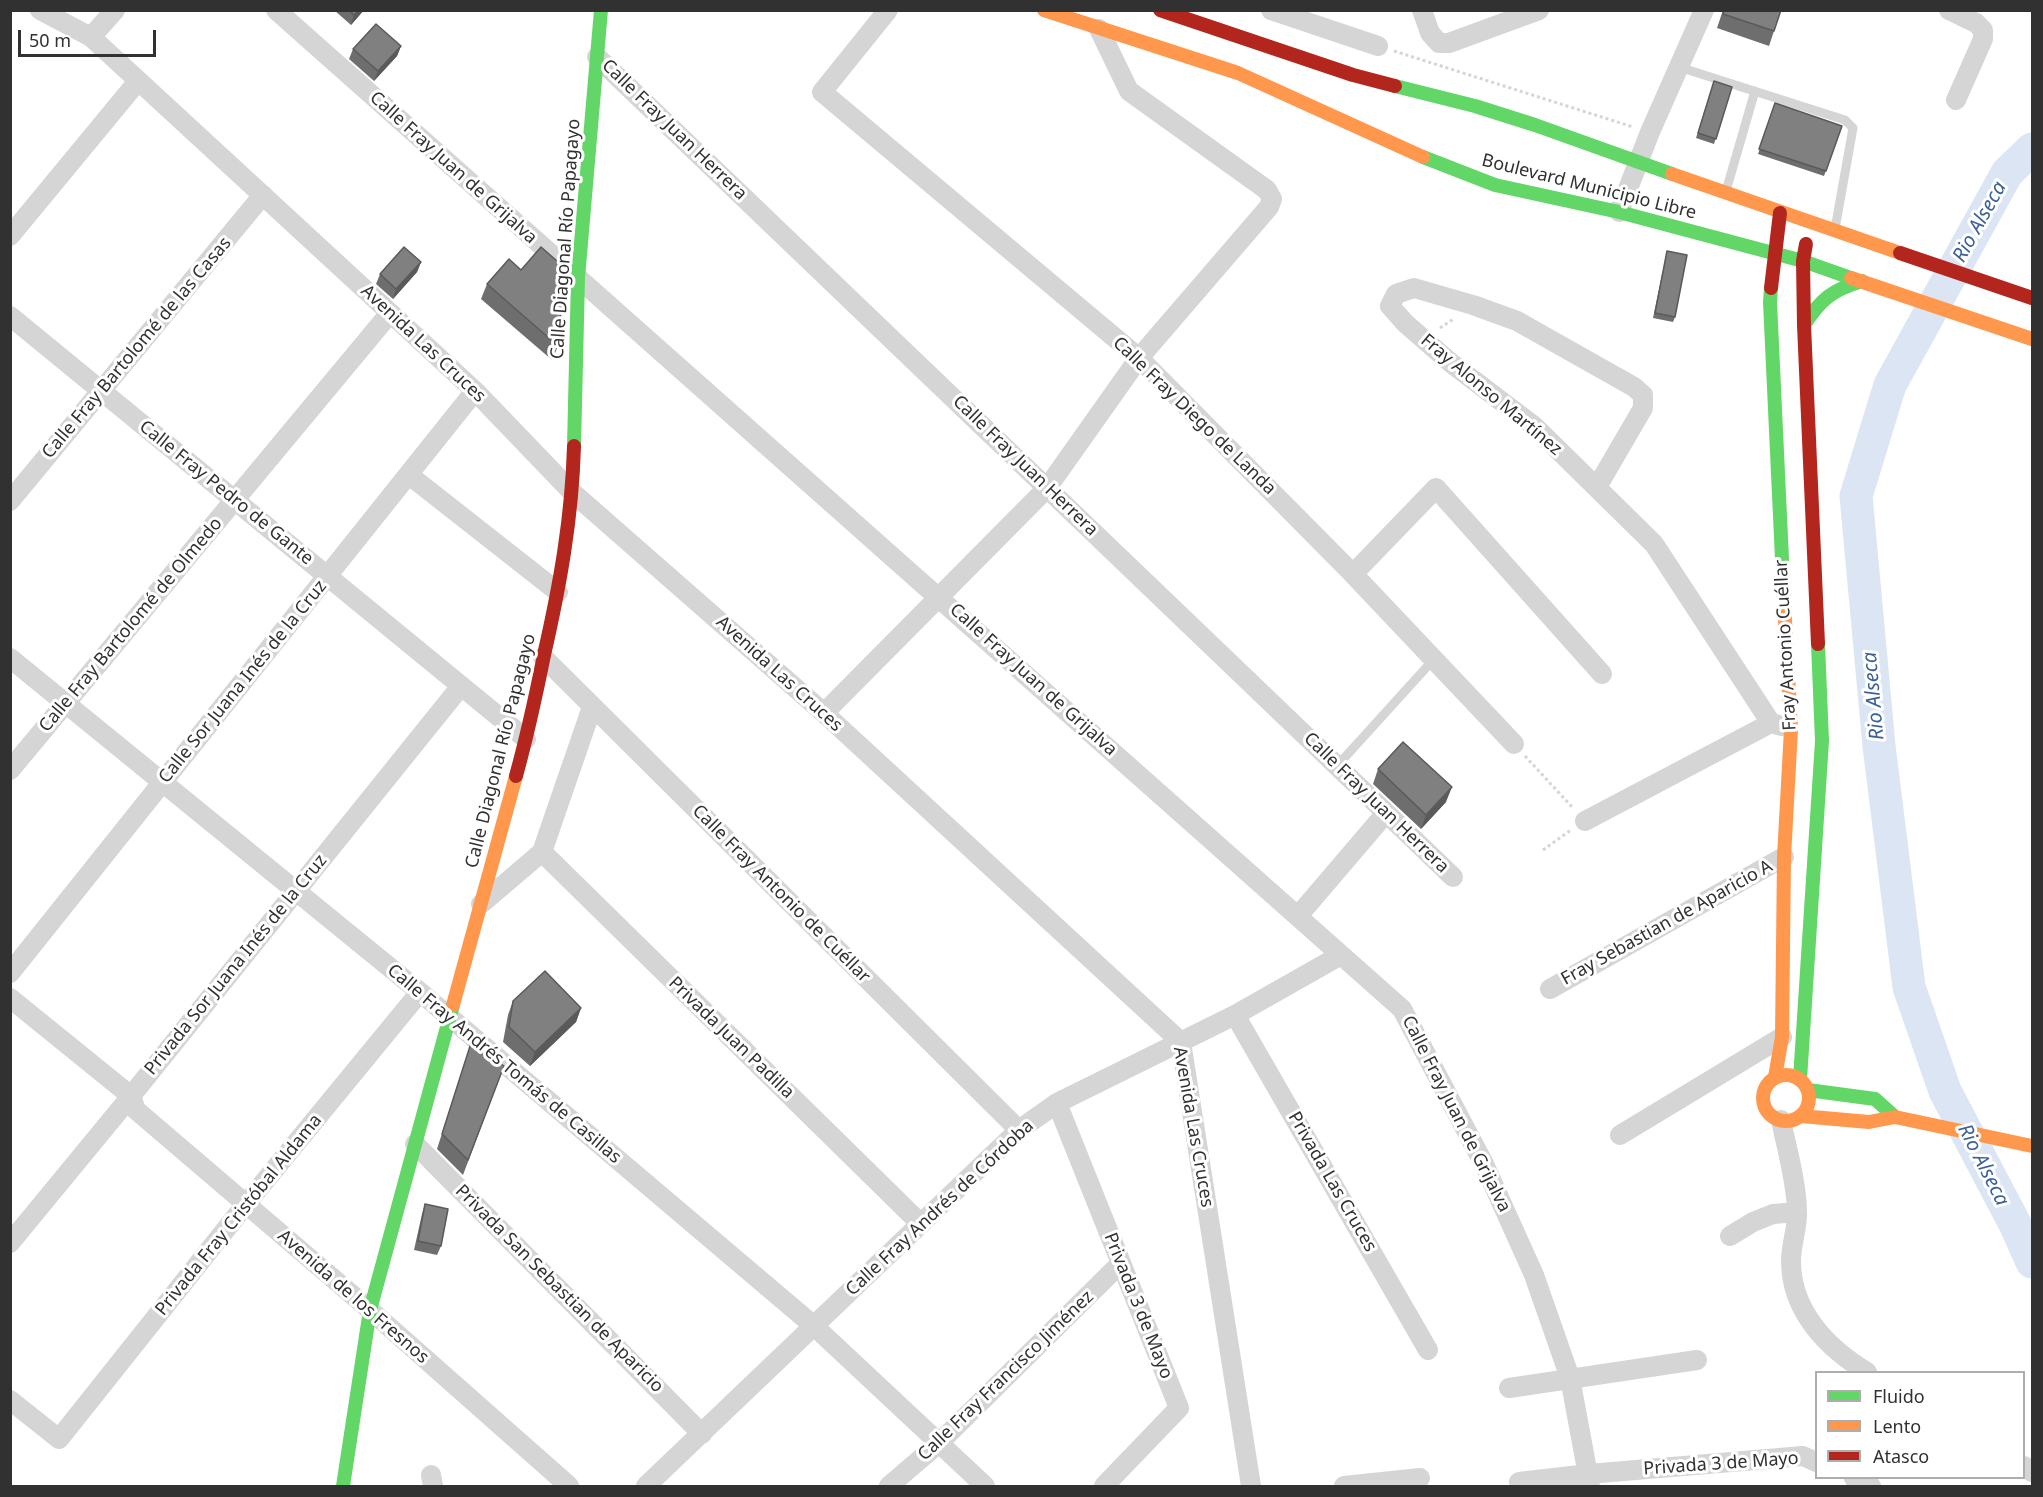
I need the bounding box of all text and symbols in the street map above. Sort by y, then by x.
scale bar [21,18,159,56]
text: 50 m [29,28,71,52]
street label: Calle Fray Juan Herrera [597,55,751,205]
street label: Calle Fray Juan de Grijalva [365,87,541,249]
street label: Calle Diagonal Río Papagayo [547,118,585,360]
street label: Boulevard Municipio Libre [1479,150,1699,224]
water label: Rio Alseca [1948,177,2012,267]
street label: Calle Fray Bartolomé de las Casas [38,233,236,463]
street label: Avenida Las Cruces [356,281,490,407]
street label: Fray Alonso Martínez [1416,330,1566,460]
street label: Calle Fray Diego de Landa [1108,332,1280,500]
street label: Calle Fray Juan Herrera [948,391,1102,541]
street label: Calle Fray Pedro de Gante [135,416,317,570]
street label: Calle Fray Bartolomé de Olmedo [35,513,227,737]
street label: Fray Antonio Cuéllar [1771,559,1801,731]
street label: Calle Sor Juana Inés de la Cruz [154,576,332,788]
street label: Calle Fray Juan de Grijalva [945,599,1121,761]
street label: Avenida Las Cruces [711,612,847,736]
street label: Calle Diagonal Río Papagayo [461,632,541,870]
water label: Rio Alseca [1858,651,1890,741]
street label: Calle Fray Juan Herrera [1299,728,1453,878]
street label: Calle Fray Antonio de Cuéllar [688,801,874,987]
street label: Privada Sor Juana Inés de la Cruz [140,850,332,1080]
street label: Fray Sebastian de Aparicio A [1558,856,1776,990]
street label: Calle Fray Andrés Tomás de Casillas [383,960,625,1168]
street label: Privada Juan Padilla [664,973,798,1103]
street label: Calle Fray Juan de Grijalva [1397,1012,1515,1216]
street label: Avenida Las Cruces [1168,1045,1218,1209]
street label: Privada Las Cruces [1283,1108,1381,1256]
street label: Privada Fray Cristóbal Aldama [151,1110,327,1320]
street label: Calle Fray Andrés de Córdoba [842,1115,1038,1301]
water label: Rio Alseca [1952,1120,2014,1210]
street label: Privada San Sebastian de Aparicio [450,1180,668,1398]
street label: Avenida de los Fresnos [273,1226,433,1368]
street label: Privada 3 de Mayo [1099,1230,1177,1382]
street label: Calle Fray Francisco Jiménez [914,1286,1098,1466]
legend [1815,1371,2025,1479]
text: Fluido [1873,1384,1925,1408]
text: Lento [1873,1414,1921,1438]
text: Atasco [1873,1444,1929,1468]
street label: Privada 3 de Mayo [1643,1448,1799,1480]

